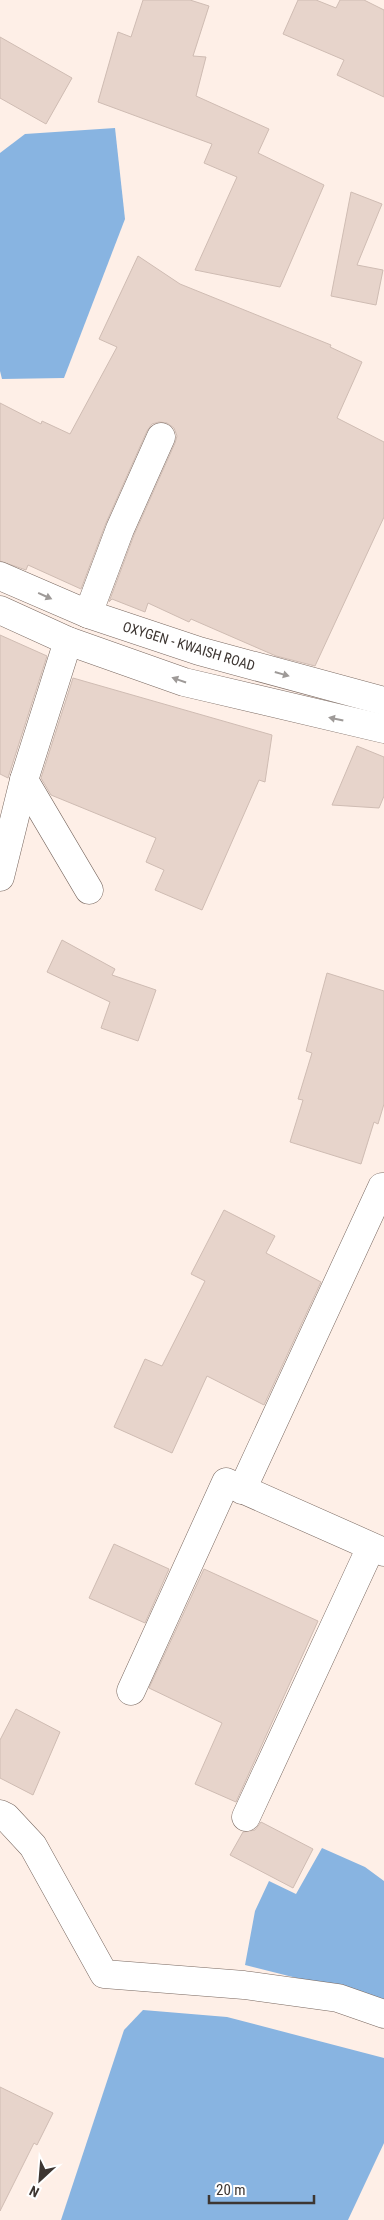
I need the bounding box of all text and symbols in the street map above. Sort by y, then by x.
one-way arrow [38,592,52,600]
street label: OXYGEN - KWAISH ROAD [121,618,257,674]
one-way arrow [274,670,289,678]
one-way arrow [171,676,186,684]
one-way arrow [329,715,344,723]
north arrow [15,2155,65,2205]
scale bar [209,2172,314,2204]
text: 20 m [216,2181,246,2199]
text: N [27,2183,42,2201]

